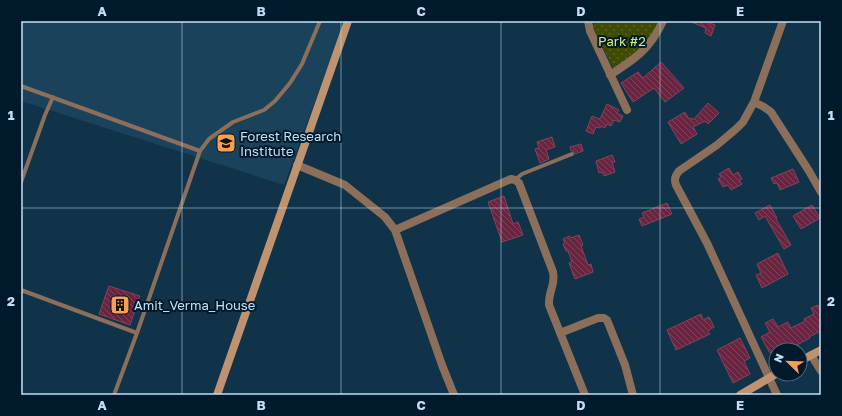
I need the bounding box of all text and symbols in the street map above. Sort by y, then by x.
text: A [97,3,107,19]
text: B [256,3,266,19]
text: C [416,3,426,19]
text: D [576,3,586,19]
text: E [736,3,744,19]
park label: Park #2 [598,33,646,49]
text: 1 [8,107,15,123]
text: 1 [828,107,835,123]
place label: Forest Research Institute [240,128,341,159]
school or university icon: Forest Research Institute [215,132,237,154]
text: 2 [7,293,15,309]
text: 2 [827,293,835,309]
building icon: Amit_Verma_House [109,294,131,316]
place label: Amit_Verma_House [134,297,255,313]
north arrow [768,342,808,382]
text: N [771,352,786,364]
text: A [97,397,107,413]
text: B [256,397,266,413]
text: C [416,397,426,413]
text: D [576,397,586,413]
text: E [736,397,744,413]

